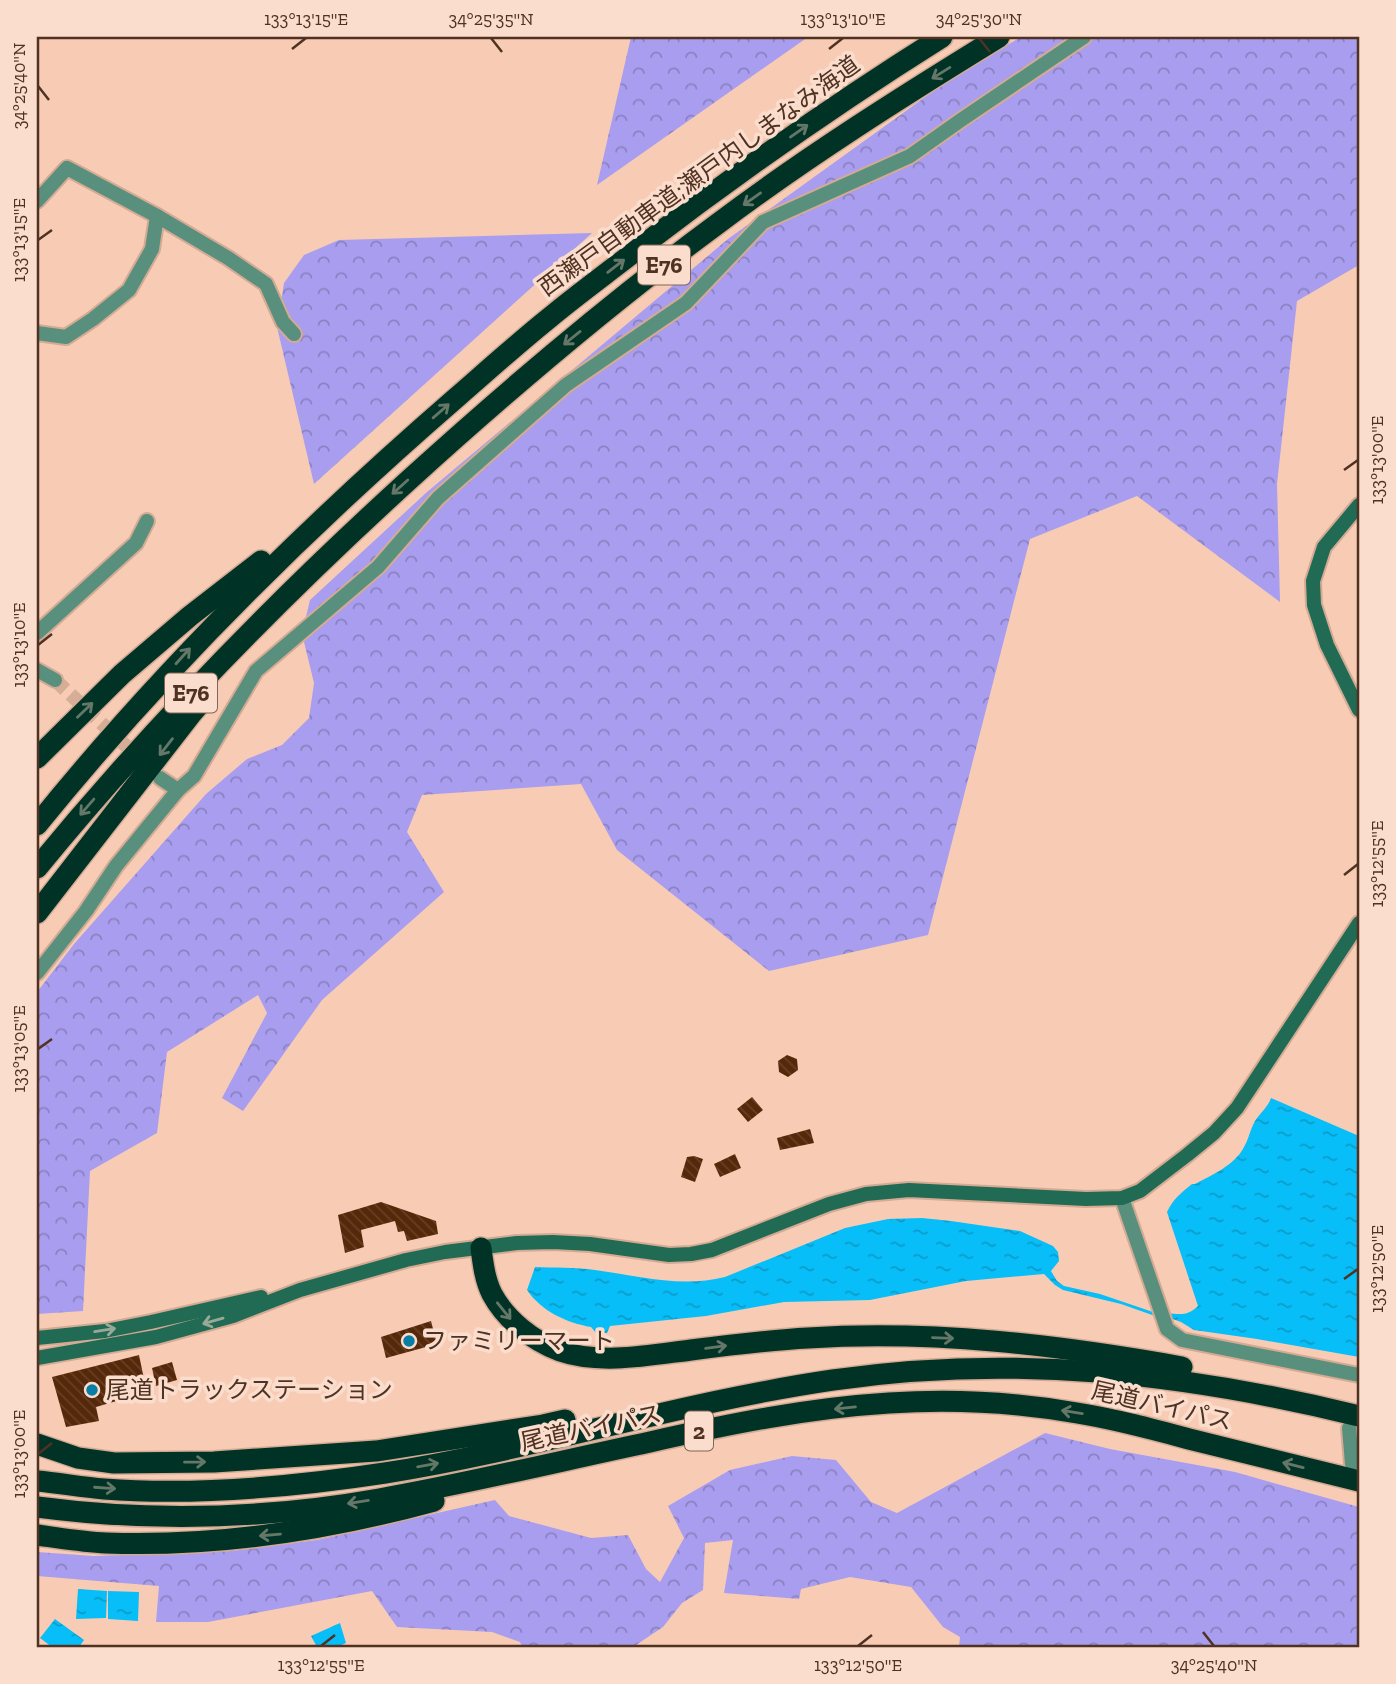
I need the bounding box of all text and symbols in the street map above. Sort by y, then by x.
text: 133°13'15"E [264,8,348,30]
text: 34°25'35"N [448,8,534,30]
text: 133°13'10"E [800,8,886,30]
text: 34°25'30"N [936,8,1022,30]
text: 34°25'40"N [8,43,30,129]
street label: 西瀬戸自動車道;瀬戸内しまなみ海道 [533,49,865,302]
one-way arrow [932,66,952,80]
one-way arrow [789,124,808,138]
one-way arrow [743,192,762,206]
text: 133°13'15"E [8,198,30,282]
road number: E76 [638,246,690,284]
one-way arrow [606,258,625,273]
one-way arrow [563,330,581,345]
one-way arrow [432,403,450,419]
text: 133°13'00"E [1366,416,1388,504]
one-way arrow [392,479,409,496]
text: 133°13'10"E [8,602,30,688]
one-way arrow [175,648,192,665]
road number: E76 [165,674,217,712]
one-way arrow [77,702,94,719]
one-way arrow [158,737,173,755]
one-way arrow [79,798,95,816]
text: 133°12'55"E [1366,821,1388,908]
text: 133°13'05"E [8,1005,30,1093]
text: 133°12'50"E [1366,1225,1388,1313]
one-way arrow [497,1301,512,1319]
one-way arrow [202,1315,225,1328]
one-way arrow [93,1324,115,1337]
place label: ファミリーマート [423,1326,615,1355]
one-way arrow [932,1331,955,1344]
marker: ファミリーマート [401,1333,417,1349]
one-way arrow [704,1340,727,1353]
place label: 尾道トラックステーション [106,1375,393,1404]
street label: 尾道バイパス [1089,1375,1235,1436]
marker: 尾道トラックステーション [84,1382,100,1398]
street label: 尾道バイパス [518,1398,664,1457]
one-way arrow [834,1401,857,1414]
one-way arrow [1061,1405,1084,1418]
text: 133°13'00"E [8,1410,30,1498]
road number: 2 [685,1412,713,1450]
one-way arrow [183,1455,206,1469]
one-way arrow [416,1458,439,1471]
one-way arrow [1282,1458,1305,1471]
one-way arrow [93,1482,115,1495]
one-way arrow [347,1496,369,1509]
one-way arrow [259,1529,282,1542]
text: 133°12'55"E [278,1654,365,1676]
text: 133°12'50"E [814,1654,902,1676]
text: 34°25'40"N [1171,1654,1257,1676]

